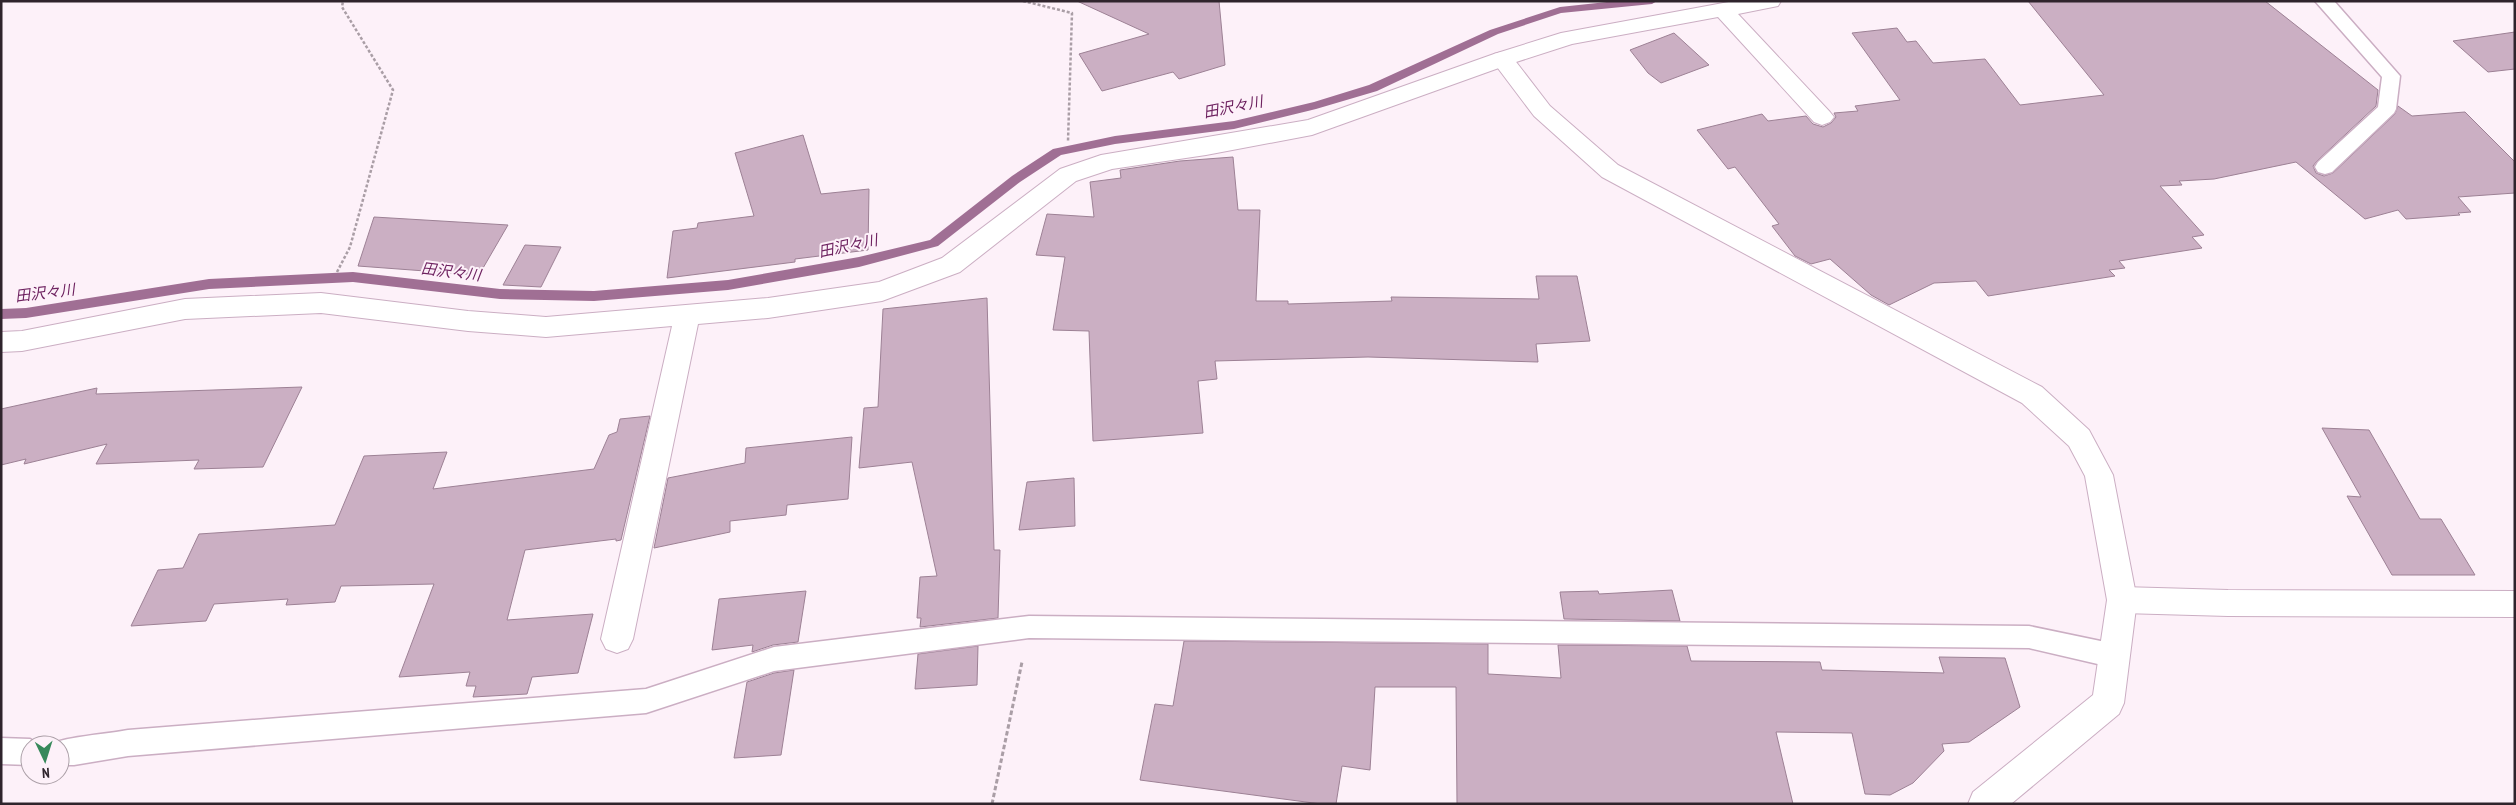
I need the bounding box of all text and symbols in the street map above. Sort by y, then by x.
water label: 田沢々川 [1202,91,1266,122]
water label: 田沢々川 [817,230,881,261]
water label: 田沢々川 [420,258,484,285]
water label: 田沢々川 [14,279,78,306]
north arrow [20,735,70,785]
text: N [42,764,50,782]

